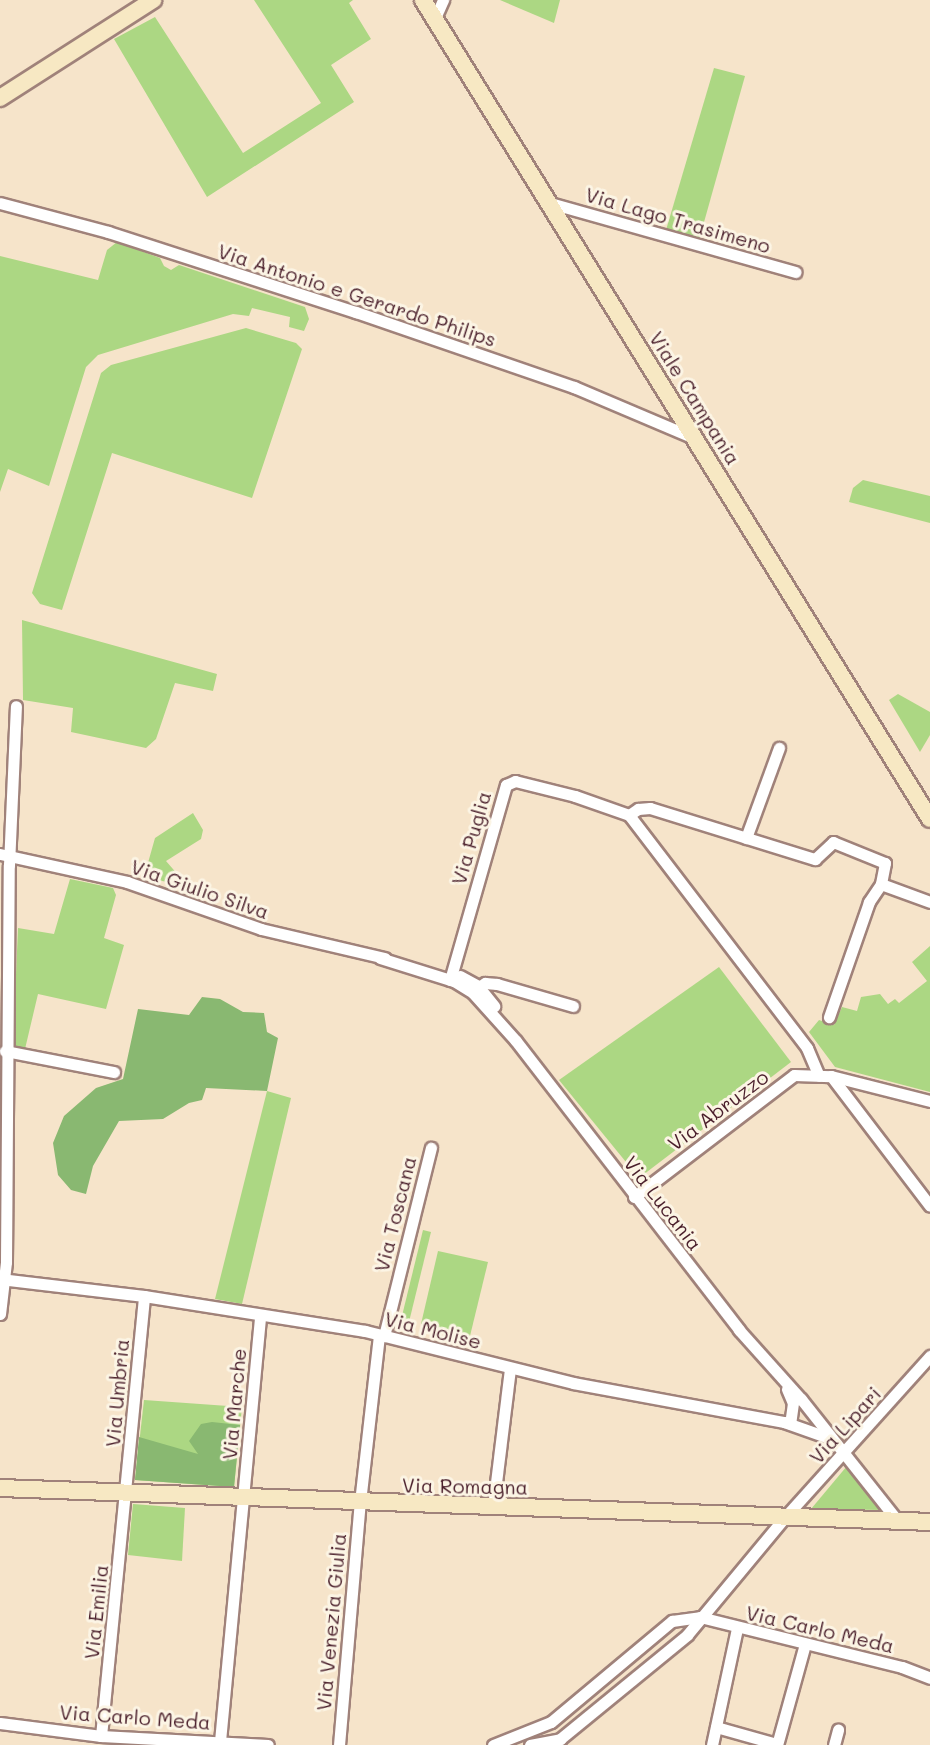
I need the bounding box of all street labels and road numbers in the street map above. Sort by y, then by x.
street label: Via Lago Trasimeno [583,182,773,258]
street label: Via Antonio e Gerardo Philips [215,239,499,351]
street label: Viale Campania [644,327,746,469]
street label: Via Puglia [446,788,496,888]
street label: Via Giulio Silva [128,854,272,924]
street label: Via Abruzzo [663,1064,773,1156]
street label: Via Lucania [619,1151,707,1255]
street label: Via Toscana [369,1154,421,1274]
street label: Via Molise [382,1306,484,1354]
street label: Via Umbria [100,1338,134,1448]
street label: Via Marche [217,1347,251,1461]
street label: Via Lipari [804,1382,886,1468]
street label: Via Romagna [402,1473,528,1499]
street label: Via Venezia Giulia [311,1532,351,1712]
street label: Via Emilia [79,1564,113,1660]
street label: Via Carlo Meda [744,1600,896,1658]
street label: Via Carlo Meda [59,1700,211,1734]

